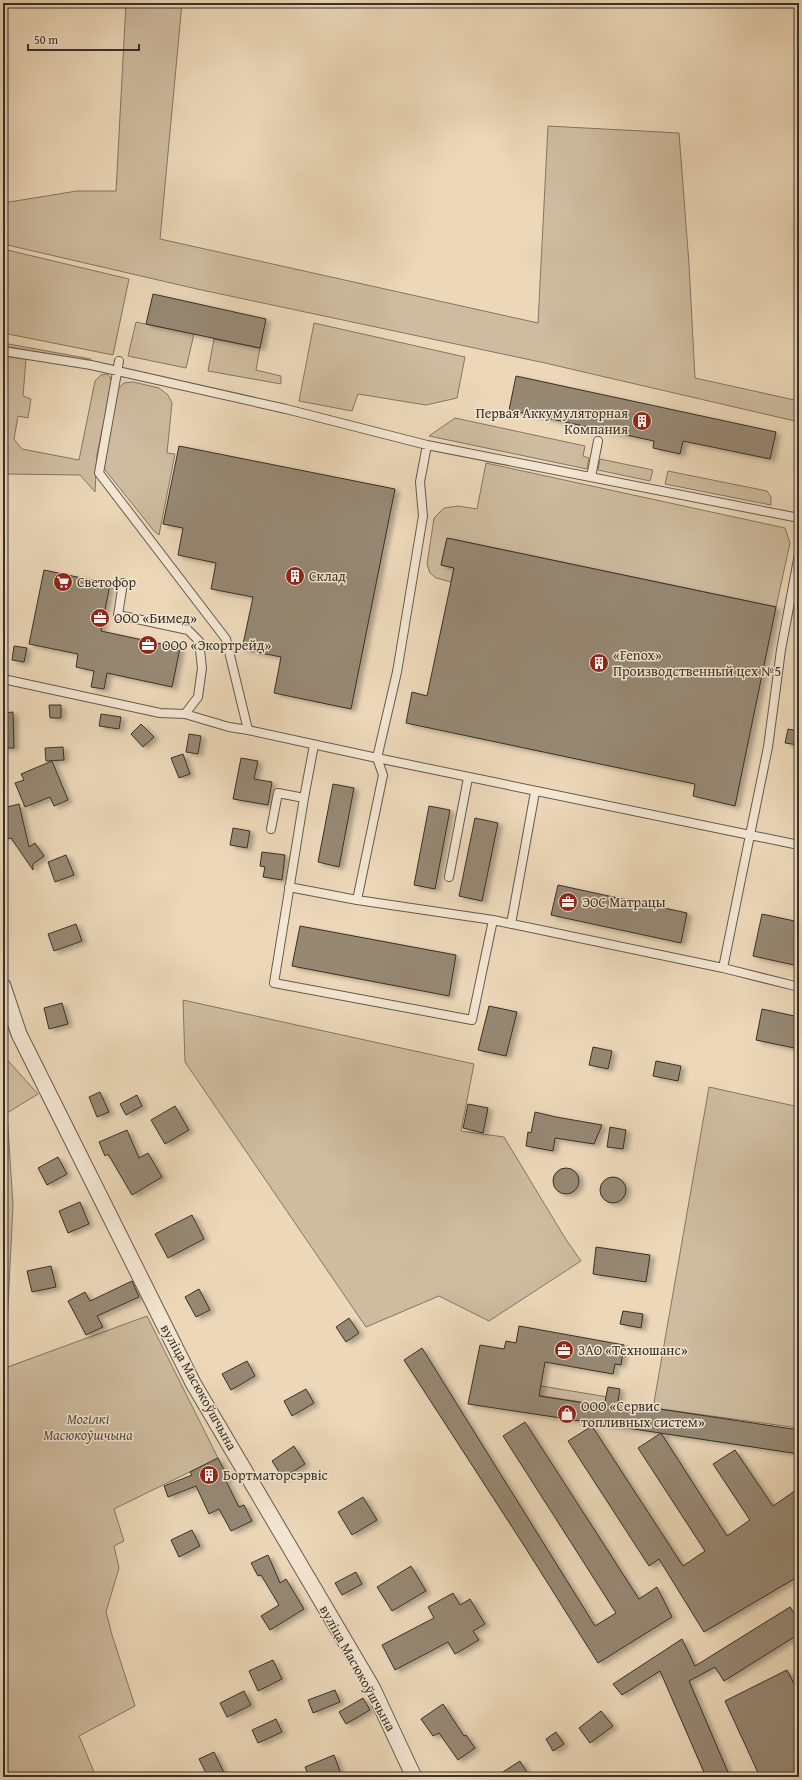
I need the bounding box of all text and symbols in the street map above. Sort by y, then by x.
scale bar [28,26,139,52]
text: 50 m [34,31,58,48]
place label: Первая Аккумуляторная Компания [476,403,628,439]
building icon: Первая Аккумуляторная Компания [631,410,653,432]
building icon: Склад [284,565,306,587]
place label: Склад [309,566,346,586]
supermarket icon: Светофор [52,571,74,593]
place label: Светофор [77,572,136,592]
office icon: ООО «Бимед» [89,607,111,629]
place label: ООО «Бимед» [114,608,197,628]
office icon: ООО «Экортрейд» [137,634,159,656]
place label: ООО «Экортрейд» [162,635,271,655]
place label: «Fenox» Производственный цех №5 [613,645,781,681]
building icon: «Fenox» Производственный цех №5 [588,652,610,674]
office icon: ЭОС Матрацы [557,891,579,913]
place label: ЭОС Матрацы [582,892,666,912]
street label: вуліца Масюкоўшчына [156,1320,242,1454]
office icon: ЗАО «Техношанс» [553,1339,575,1361]
place label: ЗАО «Техношанс» [578,1340,688,1360]
place label: ООО «Сервис топливных систем» [581,1396,705,1432]
shop icon: ООО «Сервис топливных систем» [556,1403,578,1425]
park label: Могілкі Масюкоўшчына [43,1409,133,1445]
building icon: Бортматорсэрвіс [198,1464,220,1486]
place label: Бортматорсэрвіс [223,1465,328,1485]
street label: вуліца Масюкоўшчына [315,1601,401,1735]

